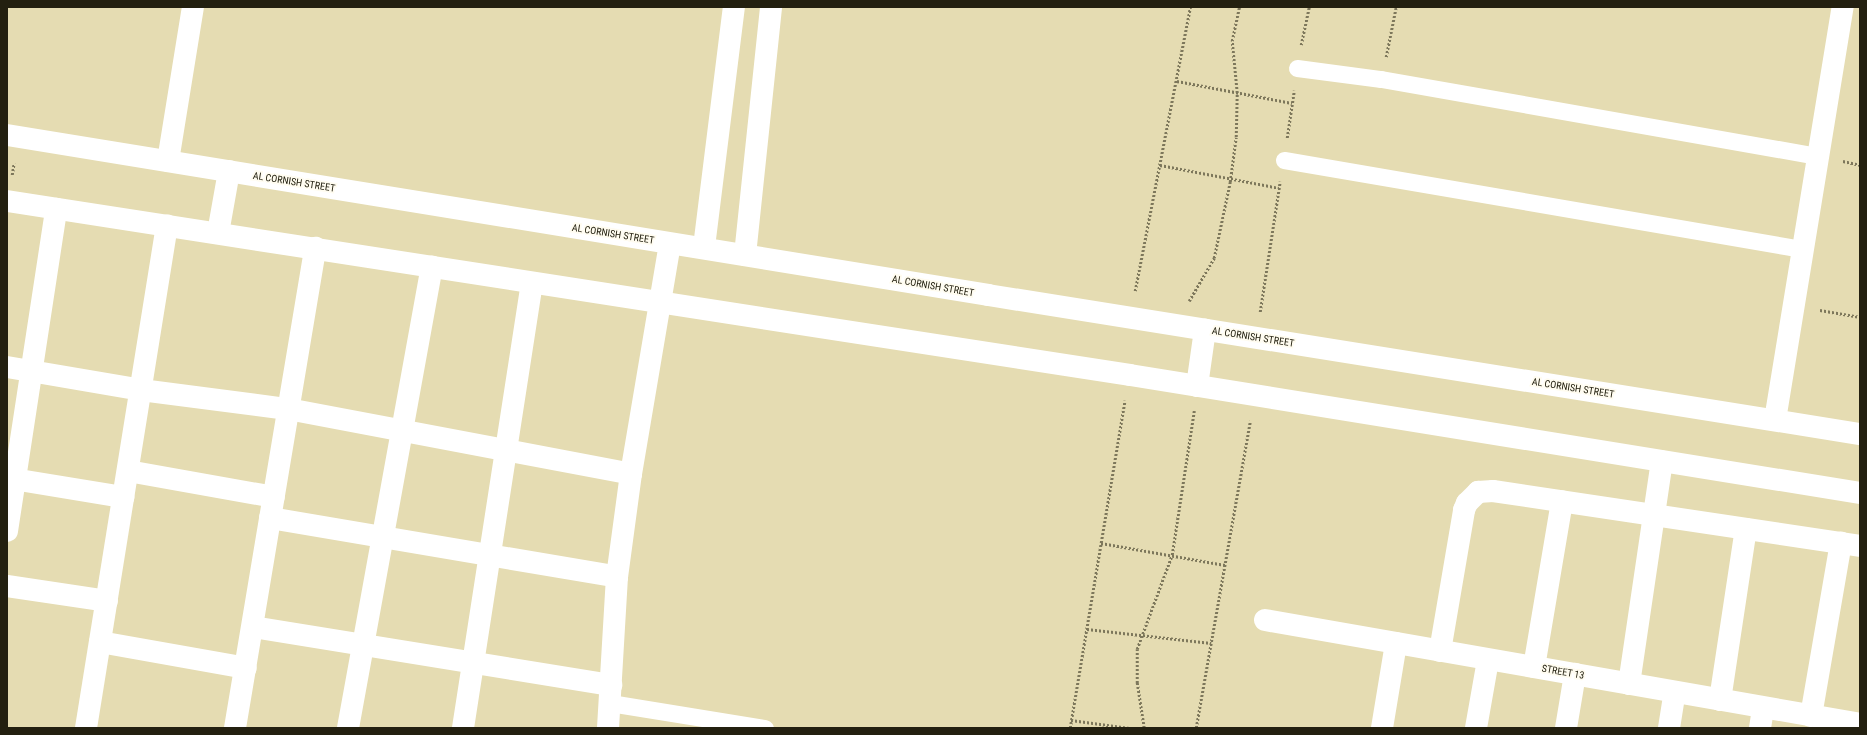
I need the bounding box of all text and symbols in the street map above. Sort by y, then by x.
street label: AL CORNISH STREET [252,170,336,194]
street label: AL CORNISH STREET [571,222,655,246]
street label: AL CORNISH STREET [891,273,975,299]
street label: AL CORNISH STREET [1211,325,1295,349]
street label: AL CORNISH STREET [1531,376,1615,400]
street label: STREET 13 [1541,662,1585,682]

